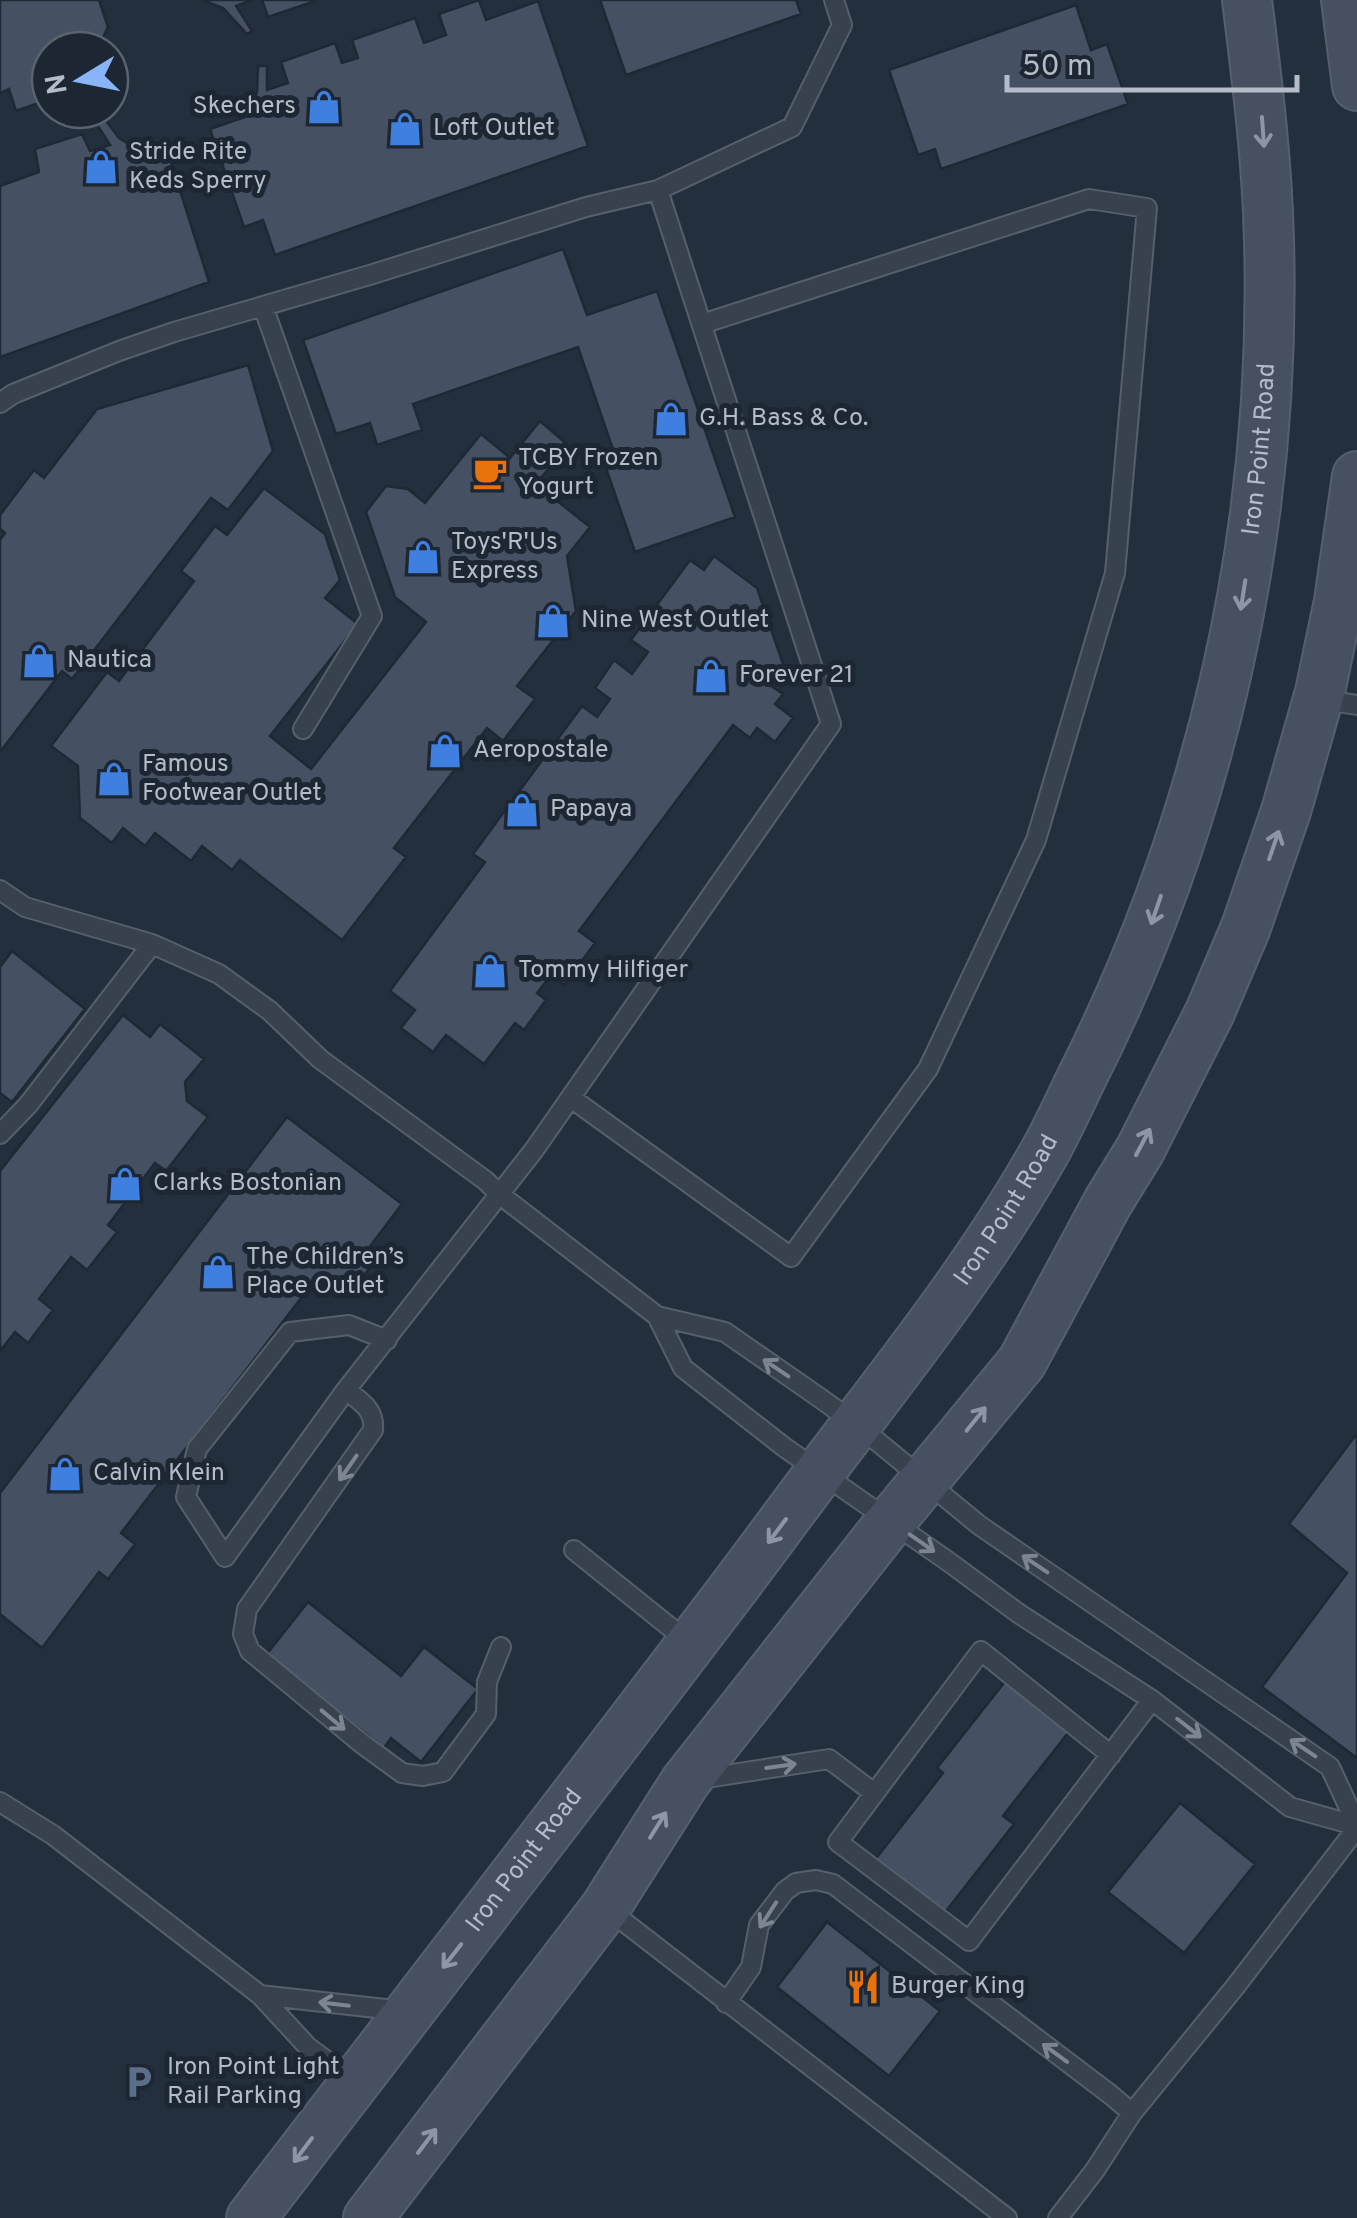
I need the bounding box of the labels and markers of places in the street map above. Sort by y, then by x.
shop icon: Skechers [305,88,343,126]
place label: Skechers [193,91,296,123]
shop icon: Loft Outlet [386,110,424,148]
place label: Loft Outlet [433,113,555,145]
place label: Stride Rite Keds Sperry [129,137,266,198]
shop icon: Stride Rite Keds Sperry [82,148,120,186]
shop icon: G.H. Bass & Co. [652,400,690,438]
place label: G.H. Bass & Co. [699,403,868,435]
place label: TCBY Frozen Yogurt [518,443,658,504]
cafe icon: TCBY Frozen Yogurt [471,454,509,492]
place label: Toys'R'Us Express [451,527,558,588]
shop icon: Toys'R'Us Express [404,538,442,576]
shop icon: Nine West Outlet [534,602,572,640]
place label: Nine West Outlet [581,605,769,637]
shop icon: Nautica [20,642,58,680]
place label: Nautica [67,645,152,677]
shop icon: Forever 21 [692,657,730,695]
place label: Forever 21 [739,660,854,692]
shop icon: Aeropostale [426,732,464,770]
place label: Aeropostale [473,735,608,767]
place label: Famous Footwear Outlet [142,749,322,810]
shop icon: Famous Footwear Outlet [95,760,133,798]
shop icon: Papaya [503,791,541,829]
place label: Papaya [550,794,632,826]
shop icon: Tommy Hilfiger [471,952,509,990]
place label: Tommy Hilfiger [518,955,689,987]
shop icon: Clarks Bostonian [106,1165,144,1203]
place label: Clarks Bostonian [153,1168,342,1200]
place label: The Children’s Place Outlet [246,1242,404,1303]
shop icon: The Children’s Place Outlet [199,1253,237,1291]
shop icon: Calvin Klein [46,1455,84,1493]
place label: Calvin Klein [93,1458,225,1490]
restaurant icon: Burger King [844,1968,882,2006]
place label: Burger King [891,1971,1025,2003]
place label: Iron Point Light Rail Parking [167,2052,340,2113]
parking icon: Iron Point Light Rail Parking [120,2063,158,2101]

